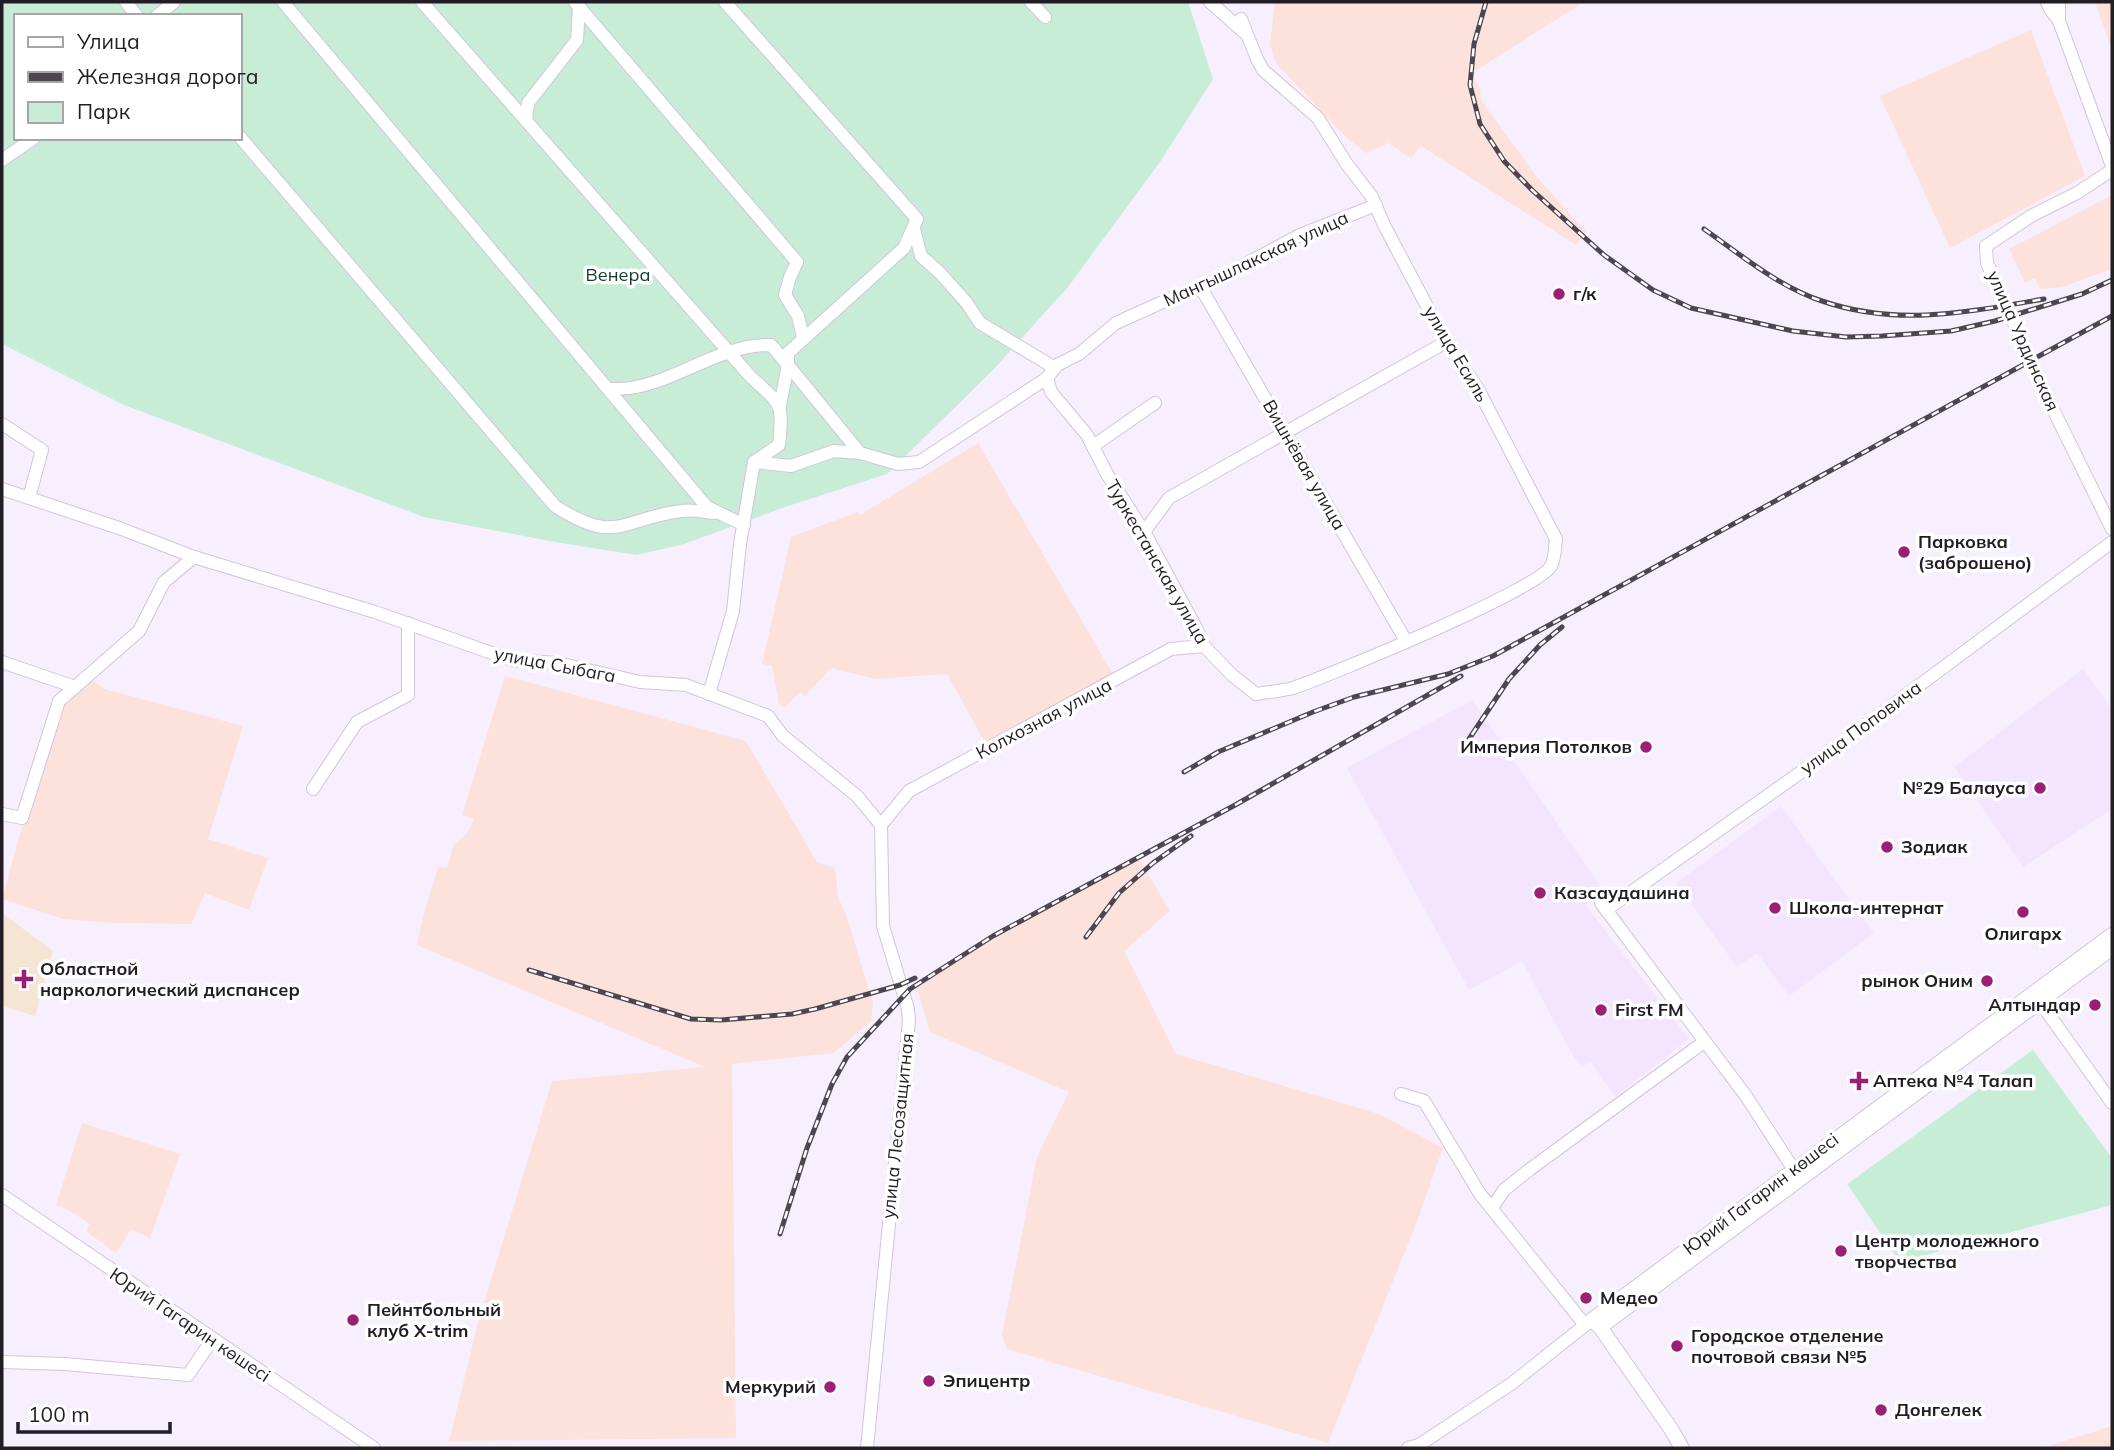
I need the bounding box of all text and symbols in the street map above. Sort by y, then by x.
legend [14,14,242,140]
text: Улица [76,28,140,54]
text: Железная дорога [77,63,259,89]
text: Парк [77,98,131,124]
street label: Мангышлакская улица [1160,206,1352,312]
park label: Венера [586,263,650,286]
street label: улица Урдинская [1982,267,2065,415]
place label: г/к [1573,282,1597,305]
marker: г/к [1551,286,1567,302]
street label: улица Есиль [1419,302,1494,406]
street label: Вишнёвая улица [1258,396,1351,534]
street label: Туркестанская улица [1101,476,1214,648]
place label: Парковка (заброшено) [1918,530,2032,574]
marker: Парковка (заброшено) [1896,544,1912,560]
street label: улица Сыбага [492,641,618,688]
street label: Колхозная улица [972,673,1116,764]
street label: улица Поповича [1796,676,1926,779]
place label: Империя Потолков [1460,735,1632,758]
marker: Империя Потолков [1638,739,1654,755]
place label: №29 Балауса [1903,776,2026,799]
marker: №29 Балауса [2032,780,2048,796]
place label: Зодиак [1901,835,1968,858]
marker: Зодиак [1879,839,1895,855]
place label: Казсаудашина [1554,881,1690,904]
marker: Казсаудашина [1532,885,1548,901]
place label: Школа-интернат [1789,896,1944,919]
marker: Школа-интернат [1767,900,1783,916]
marker: Олигарх [2015,904,2031,920]
place label: Олигарх [1984,922,2062,945]
place label: Областной наркологический диспансер [40,957,300,1001]
marker: Областной наркологический диспансер [14,969,34,989]
place label: рынок Оним [1861,969,1973,992]
marker: рынок Оним [1979,973,1995,989]
place label: Алтындар [1988,993,2081,1016]
marker: Алтындар [2087,997,2103,1013]
place label: First FM [1615,998,1684,1021]
marker: First FM [1593,1002,1609,1018]
street label: улица Лесозащитная [876,1032,919,1220]
place label: Аптека №4 Талап [1873,1069,2033,1092]
marker: Аптека №4 Талап [1851,1073,1867,1089]
street label: Юрий Гагарин көшесі [1678,1128,1843,1260]
place label: Центр молодежного творчества [1855,1229,2039,1273]
marker: Центр молодежного творчества [1833,1243,1849,1259]
street label: Юрий Гагарин көшесі [106,1262,275,1387]
place label: Медео [1600,1286,1658,1309]
marker: Медео [1578,1290,1594,1306]
place label: Пейнтбольный клуб X-trim [367,1298,501,1342]
marker: Пейнтбольный клуб X-trim [345,1312,361,1328]
place label: Городское отделение почтовой связи №5 [1691,1324,1884,1368]
marker: Городское отделение почтовой связи №5 [1669,1338,1685,1354]
place label: Эпицентр [943,1369,1030,1392]
marker: Эпицентр [921,1373,937,1389]
place label: Меркурий [725,1375,816,1398]
marker: Меркурий [822,1379,838,1395]
scale bar [18,1390,170,1434]
place label: Донгелек [1895,1398,1982,1421]
text: 100 m [28,1401,90,1427]
marker: Донгелек [1873,1402,1889,1418]

